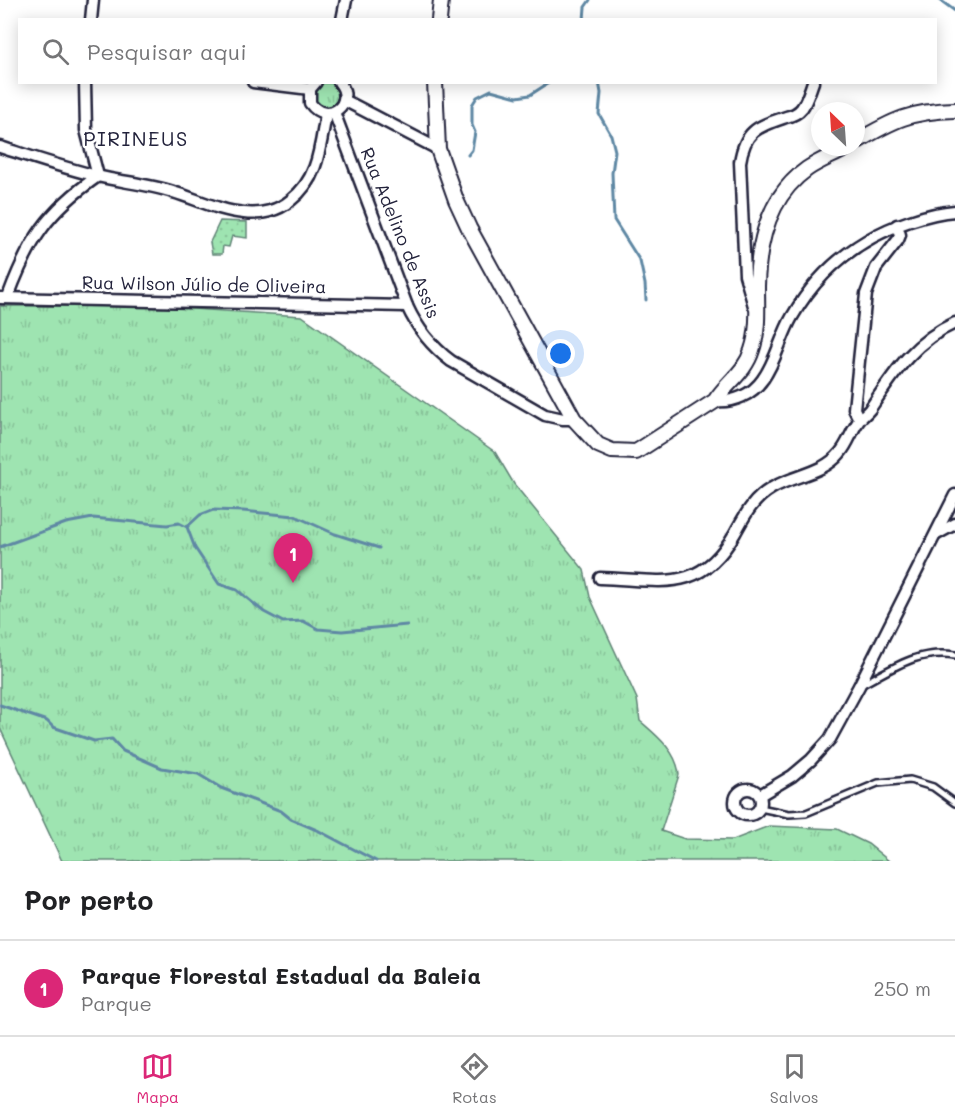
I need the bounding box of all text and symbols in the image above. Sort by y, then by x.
search box [18,18,937,84]
icon: search [39,35,72,68]
text: Pesquisar aqui [87,37,247,66]
north arrow [811,102,865,156]
district label: PIRINEUS [83,125,189,151]
street label: Rua Adelino de Assis [356,144,446,322]
street label: Rua Wilson Júlio de Oliveira [82,270,326,298]
your location [546,339,575,368]
pin: 1 [274,534,312,583]
text: Por perto [24,883,153,917]
text: Parque Florestal Estadual da Baleia [81,961,481,990]
text: 1 [39,975,48,1001]
text: 250 m [874,975,931,1001]
text: Parque [81,990,152,1016]
tab: Mapa [137,1050,179,1107]
tab: Rotas [452,1050,497,1107]
tab: Salvos [770,1050,818,1107]

